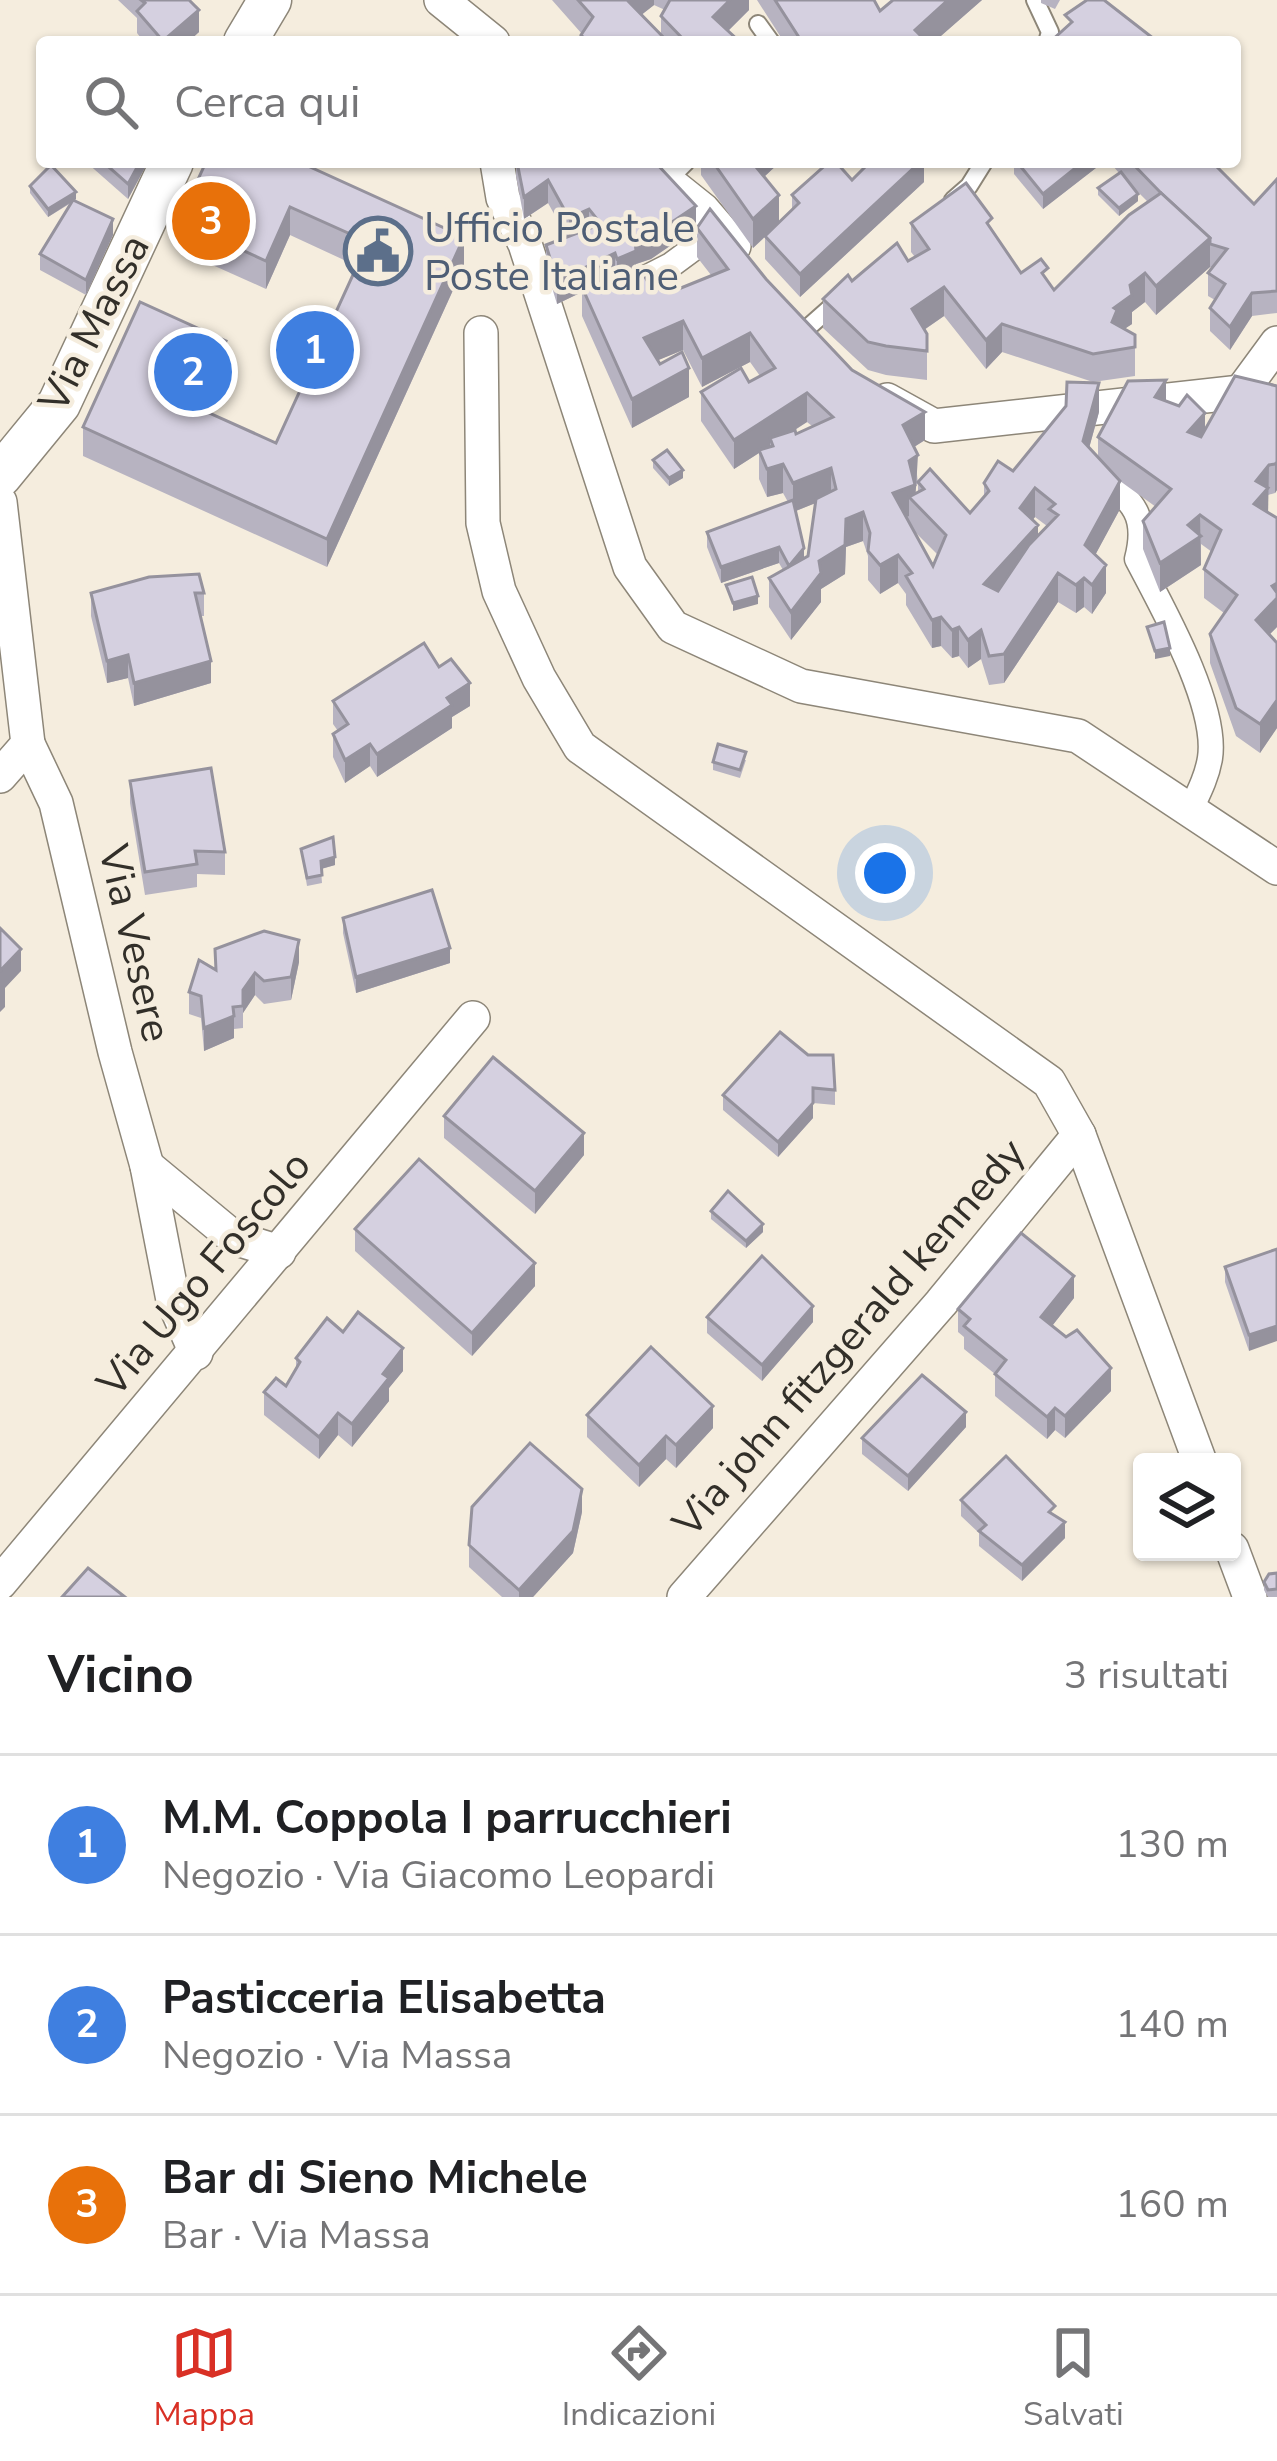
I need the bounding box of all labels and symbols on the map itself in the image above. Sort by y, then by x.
pin: 3 [172,176,250,266]
place label: Ufficio Postale Poste Italiane [424,200,695,305]
public building icon: Ufficio Postale Poste Italiane [343,216,413,286]
street label: Via Massa [25,225,163,423]
pin: 1 [276,305,354,395]
pin: 2 [154,327,232,417]
street label: Via Vesere [84,838,185,1047]
your location [855,843,915,903]
street label: Via john fitzgerald kennedy [659,1126,1039,1550]
street label: Via Ugo Foscolo [84,1139,324,1410]

